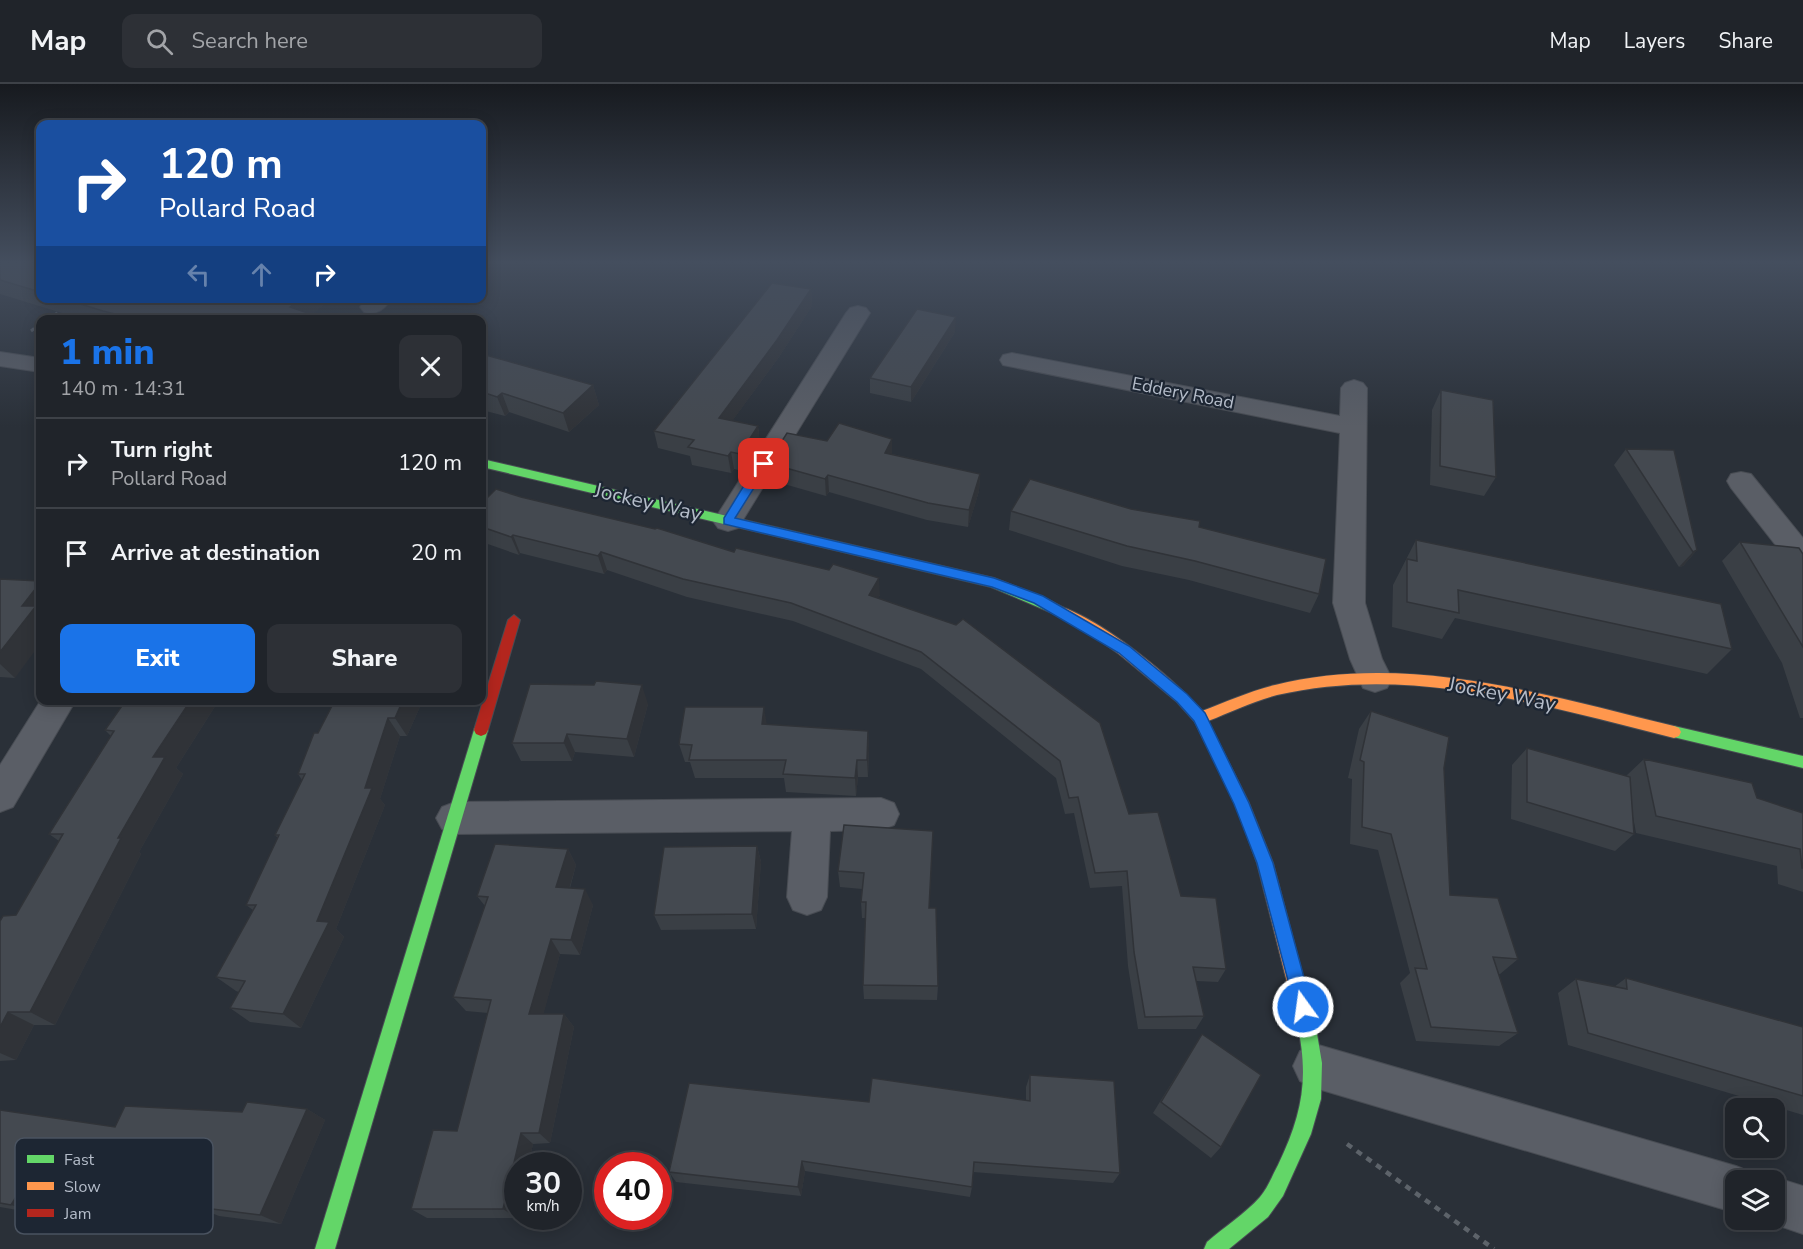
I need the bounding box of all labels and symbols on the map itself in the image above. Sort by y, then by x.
street label: Eddery Road [1130,371,1236,415]
pin [738,438,789,489]
street label: Jockey Way [591,476,705,528]
street label: Jockey Way [1445,670,1559,718]
position arrow [1271,975,1335,1039]
legend [15,1138,213,1234]
text: Fast [64,1149,95,1171]
speed limit sign: 40 [594,1152,672,1230]
text: Slow [64,1176,101,1198]
text: Jam [63,1203,91,1225]

